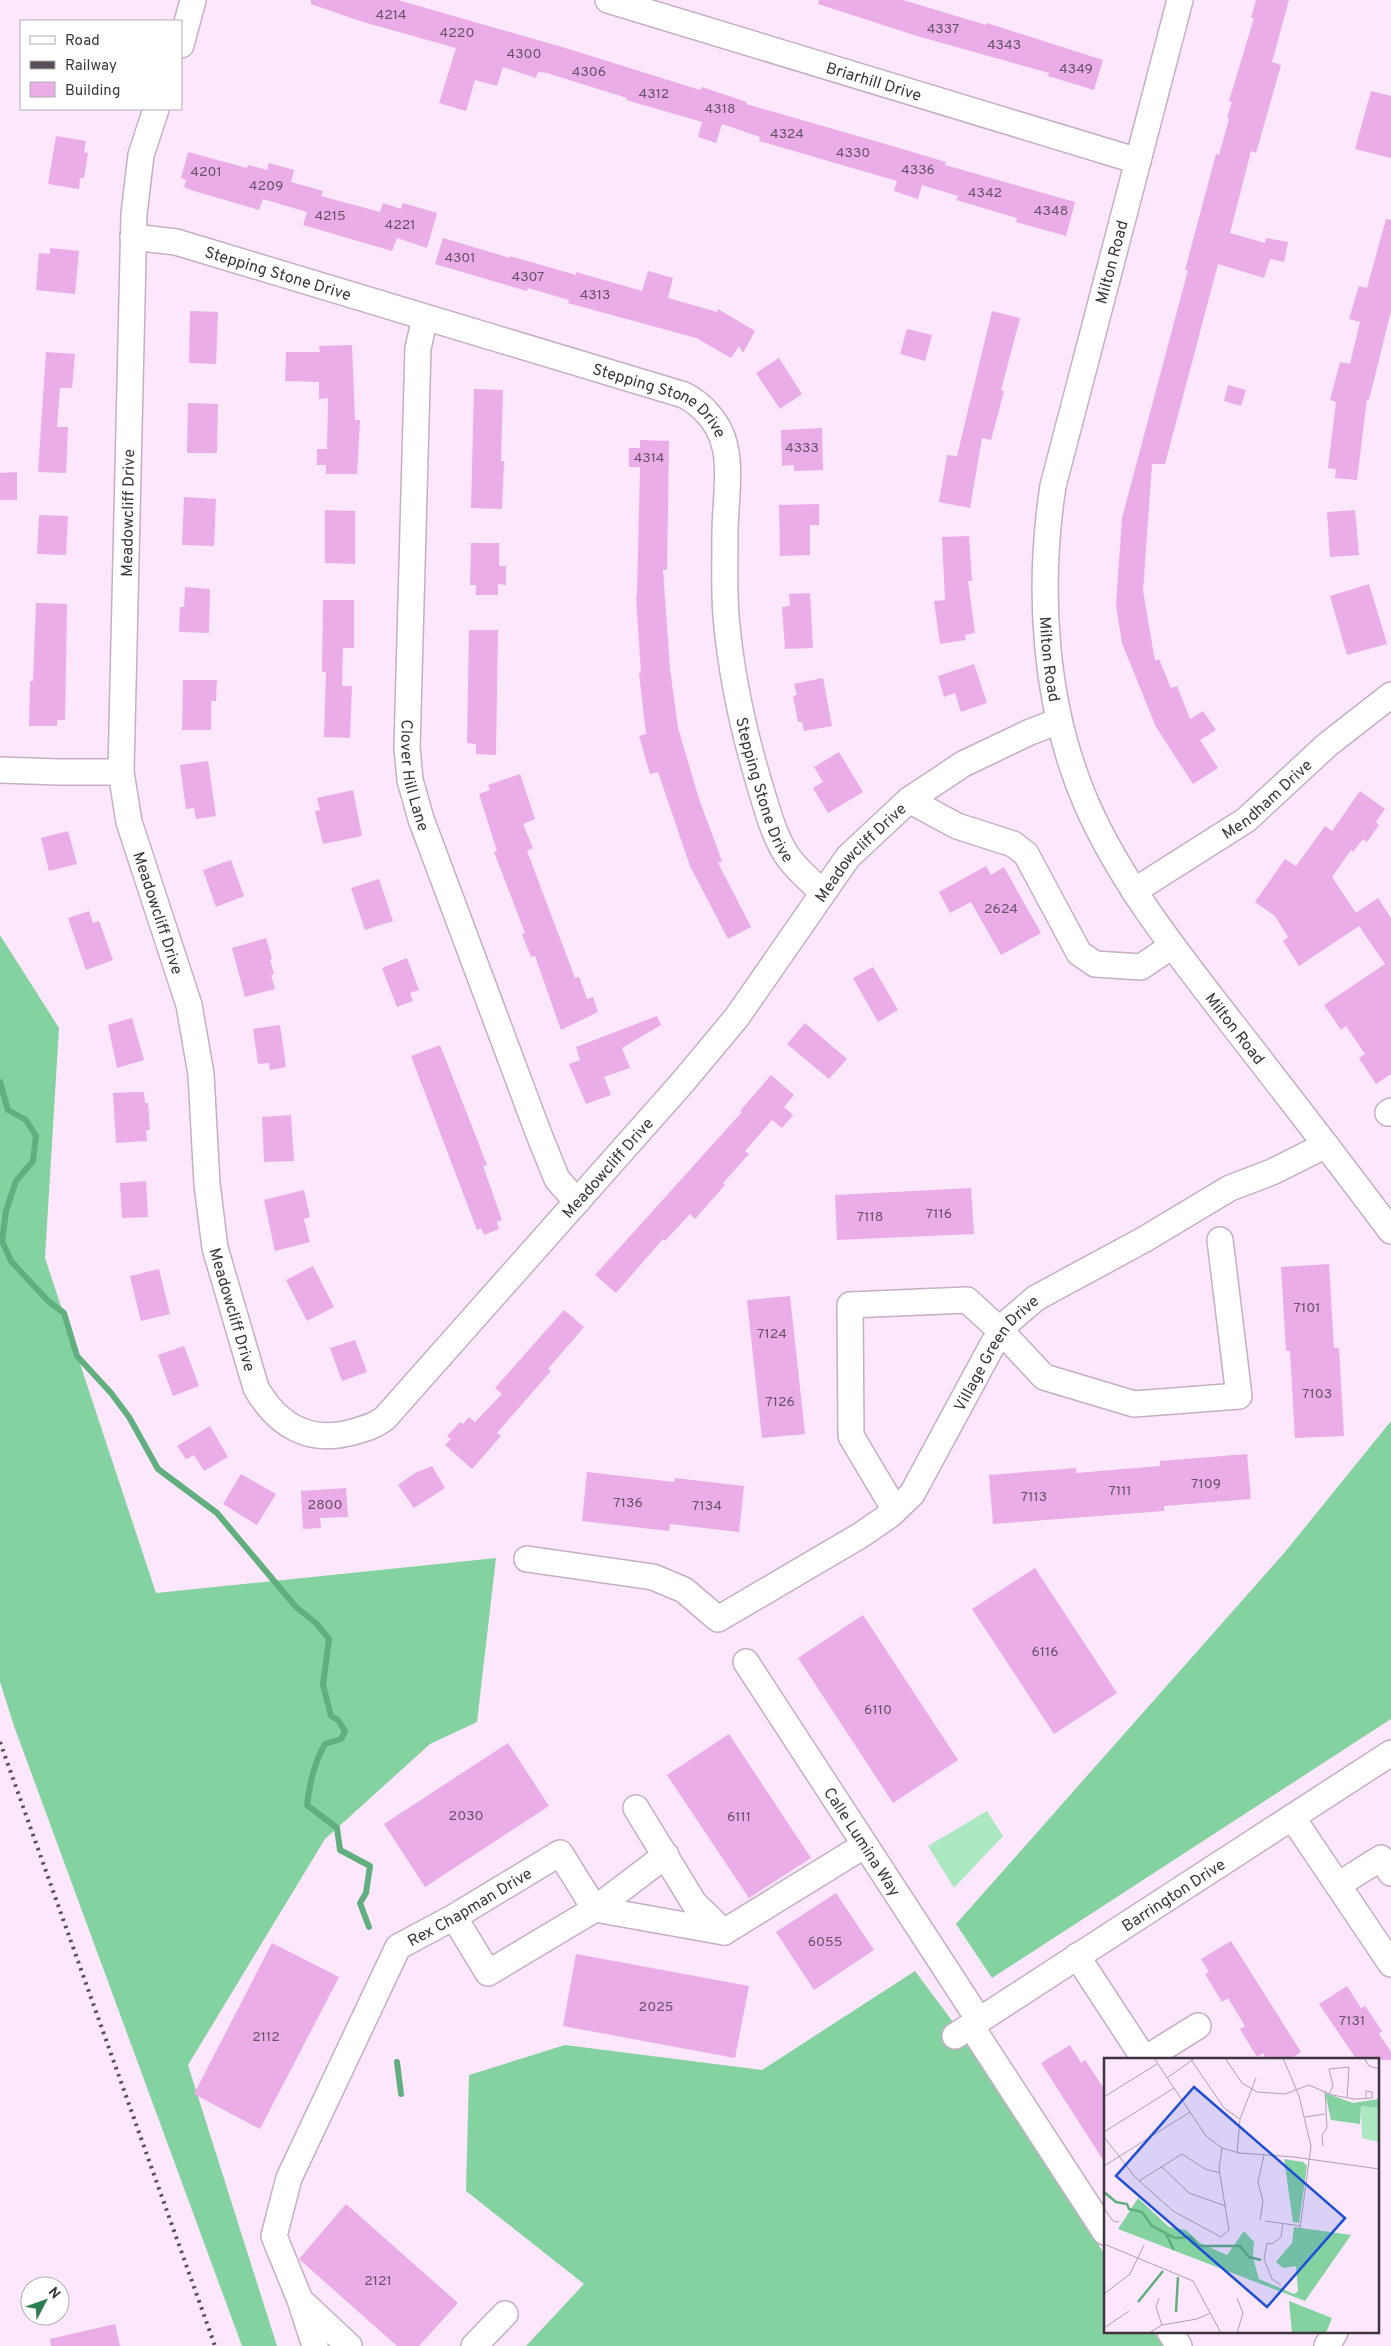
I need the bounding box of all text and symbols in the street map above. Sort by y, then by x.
house number: 4214 [376,7,406,24]
legend [20,20,182,110]
house number: 4337 [927,21,959,38]
house number: 4220 [440,25,474,42]
text: Road [65,32,100,51]
house number: 4343 [987,37,1021,54]
house number: 4300 [507,46,541,63]
text: Railway [65,57,117,76]
street label: Briarhill Drive [823,59,924,107]
house number: 4349 [1059,61,1093,78]
house number: 4306 [572,64,606,81]
text: Building [65,82,120,101]
house number: 4312 [639,86,669,103]
house number: 4318 [705,101,735,118]
house number: 4324 [770,126,804,143]
house number: 4330 [836,145,870,162]
house number: 4336 [901,162,935,179]
house number: 4201 [190,164,222,181]
house number: 4209 [249,178,283,195]
house number: 4342 [968,185,1002,202]
house number: 4348 [1034,203,1068,220]
house number: 4215 [314,208,346,225]
house number: 4221 [384,217,416,234]
street label: Milton Road [1092,219,1134,306]
street label: Stepping Stone Drive [202,243,353,306]
house number: 4301 [444,250,476,267]
house number: 4307 [512,269,544,286]
house number: 4313 [580,287,610,304]
street label: Stepping Stone Drive [590,360,729,441]
house number: 4333 [785,440,819,457]
street label: Meadowcliff Drive [118,449,140,577]
house number: 4314 [634,450,664,467]
street label: Milton Road [1034,616,1063,704]
street label: Stepping Stone Drive [730,715,797,867]
street label: Clover Hill Lane [395,719,433,834]
street label: Mendham Drive [1219,756,1317,845]
street label: Meadowcliff Drive [812,800,911,907]
street label: Meadowcliff Drive [127,849,186,977]
house number: 2624 [984,901,1018,918]
street label: Milton Road [1200,989,1268,1069]
street label: Meadowcliff Drive [559,1114,659,1223]
house number: 7116 [926,1206,952,1223]
house number: 7118 [857,1209,883,1226]
street label: Meadowcliff Drive [204,1246,259,1374]
street label: Village Green Drive [951,1292,1044,1415]
house number: 7101 [1294,1300,1321,1317]
house number: 7124 [757,1326,787,1343]
house number: 7103 [1302,1386,1332,1403]
house number: 7126 [765,1394,795,1411]
house number: 7109 [1191,1476,1221,1493]
house number: 7111 [1108,1483,1132,1500]
house number: 7113 [1021,1489,1047,1506]
house number: 7136 [613,1495,643,1512]
house number: 2800 [308,1497,342,1514]
house number: 7134 [692,1498,722,1515]
house number: 6116 [1031,1644,1059,1661]
house number: 6110 [864,1702,892,1719]
street label: Calle Lumina Way [818,1784,904,1901]
house number: 2030 [449,1808,483,1825]
house number: 6111 [727,1809,751,1826]
street label: Barrington Drive [1119,1855,1230,1937]
street label: Rex Chapman Drive [405,1864,536,1952]
house number: 6055 [808,1934,842,1951]
house number: 2025 [639,1999,673,2016]
house number: 7131 [1339,2013,1365,2030]
house number: 2112 [252,2029,280,2046]
inset map [1104,2058,1378,2334]
house number: 2121 [364,2273,392,2290]
north arrow [20,2276,70,2326]
text: N [44,2284,63,2303]

